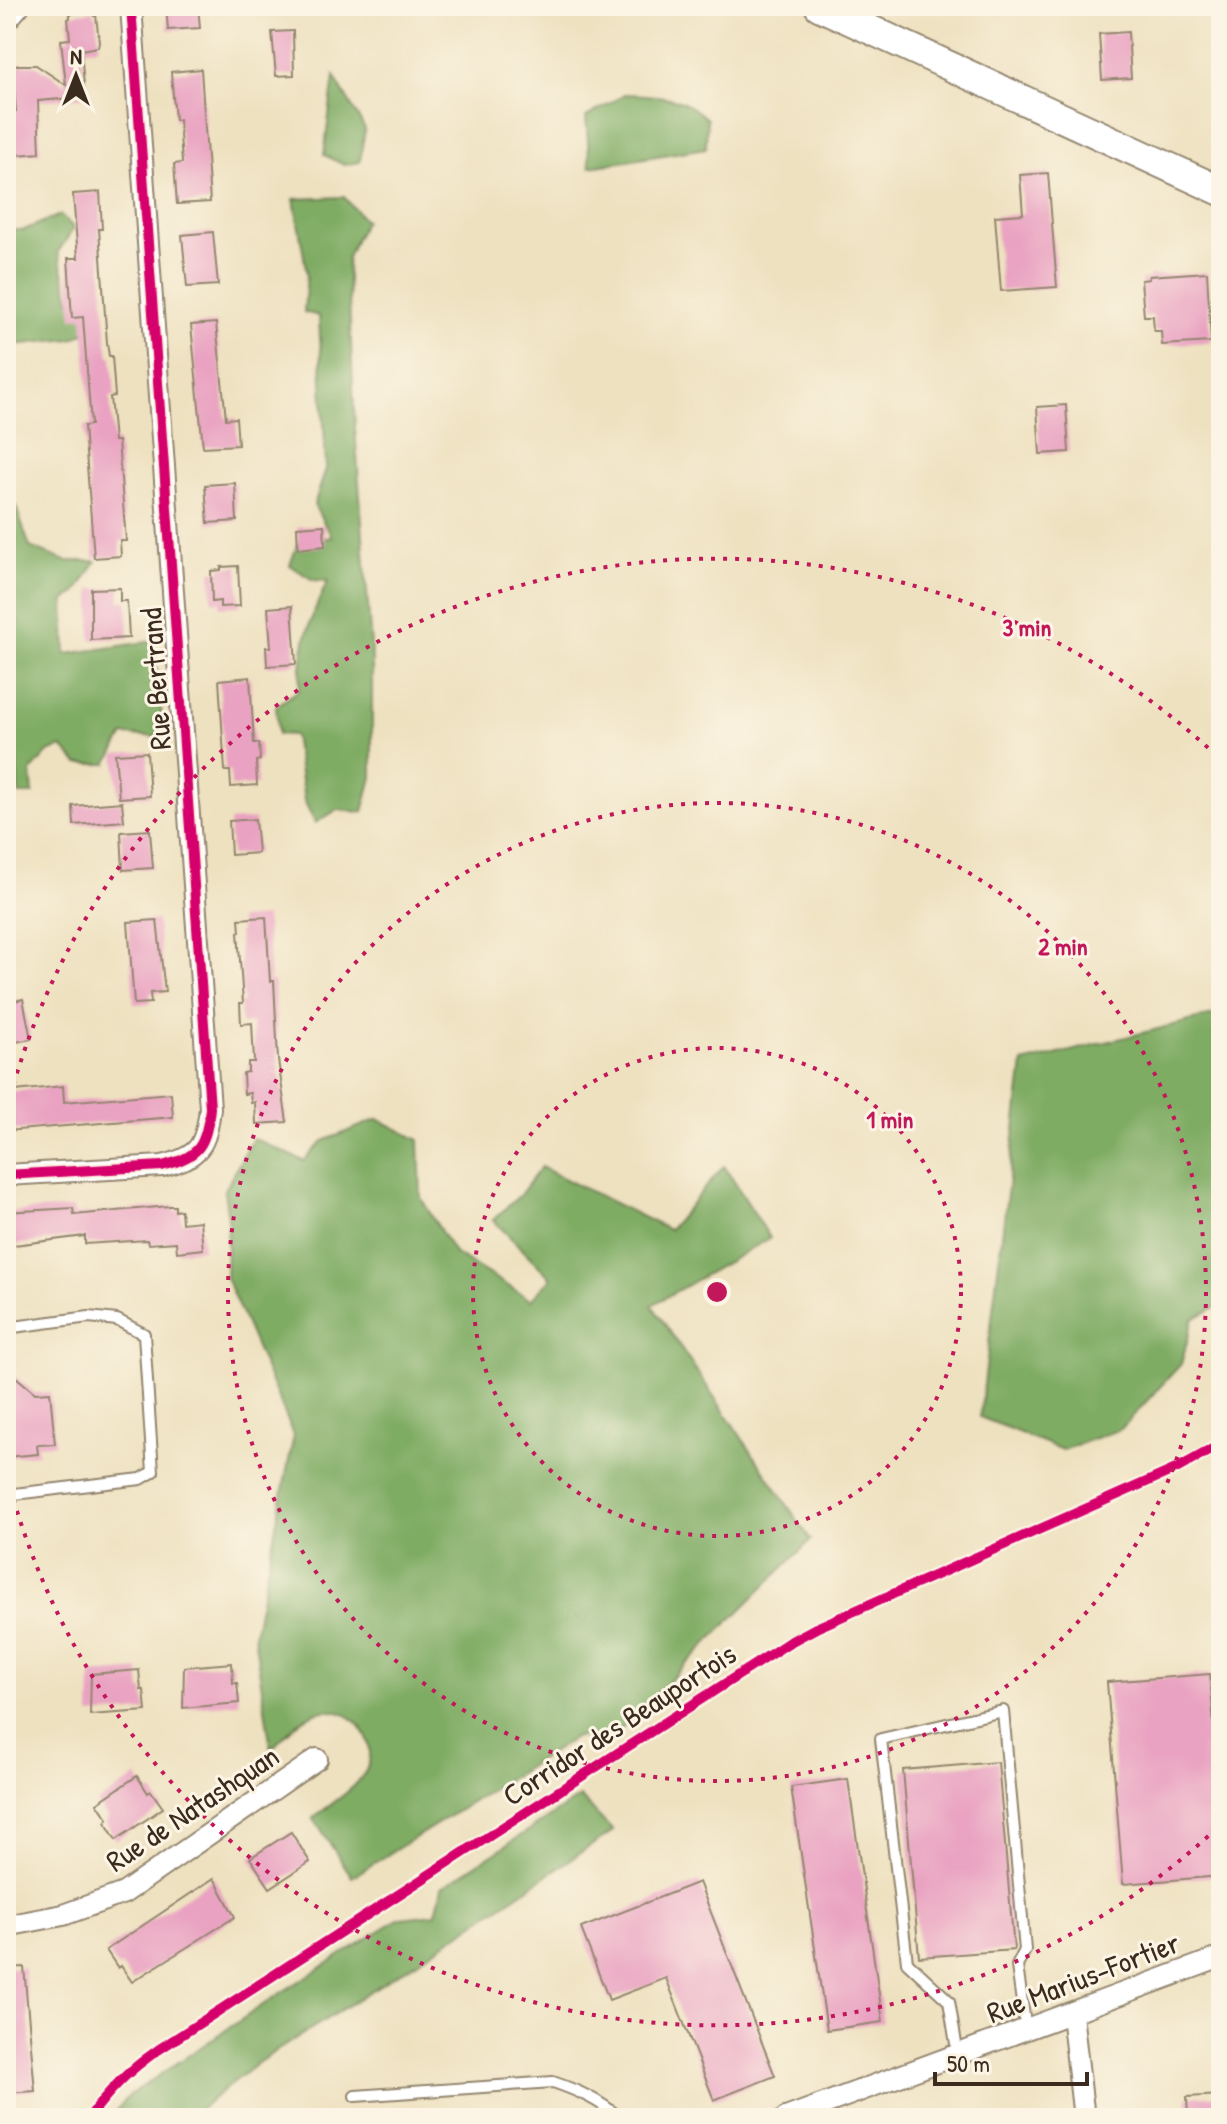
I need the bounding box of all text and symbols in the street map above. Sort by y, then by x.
north arrow [36,36,116,116]
text: N [70,41,82,71]
street label: Rue Bertrand [130,606,180,751]
text: 3 min [1003,611,1052,643]
text: 2 min [1038,930,1088,962]
text: 1 min [867,1103,914,1135]
centre of rings [703,1278,731,1306]
street label: Corridor des Beauportois [495,1633,743,1815]
street label: Rue de Natashquan [98,1735,286,1881]
street label: Rue Marius-Fortier [981,1922,1186,2032]
scale bar [935,2036,1087,2086]
text: 50 m [947,2047,990,2079]

